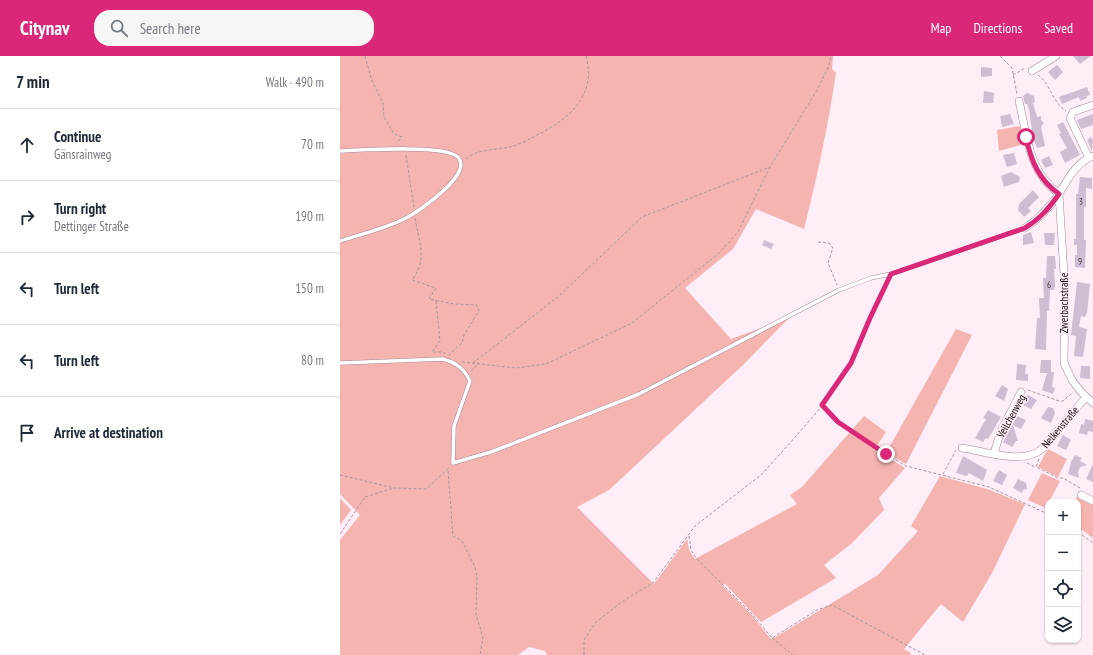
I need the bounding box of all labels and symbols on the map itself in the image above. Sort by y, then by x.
route start [1017,128,1035,146]
house number: 3 [1079,196,1083,207]
house number: 9 [1078,256,1082,267]
street label: Zwerbachstraße [1057,272,1071,333]
house number: 6 [1047,279,1051,290]
street label: Veilchenweg [993,392,1029,441]
street label: Nelkenstraße [1038,403,1082,451]
route end [877,445,895,463]

